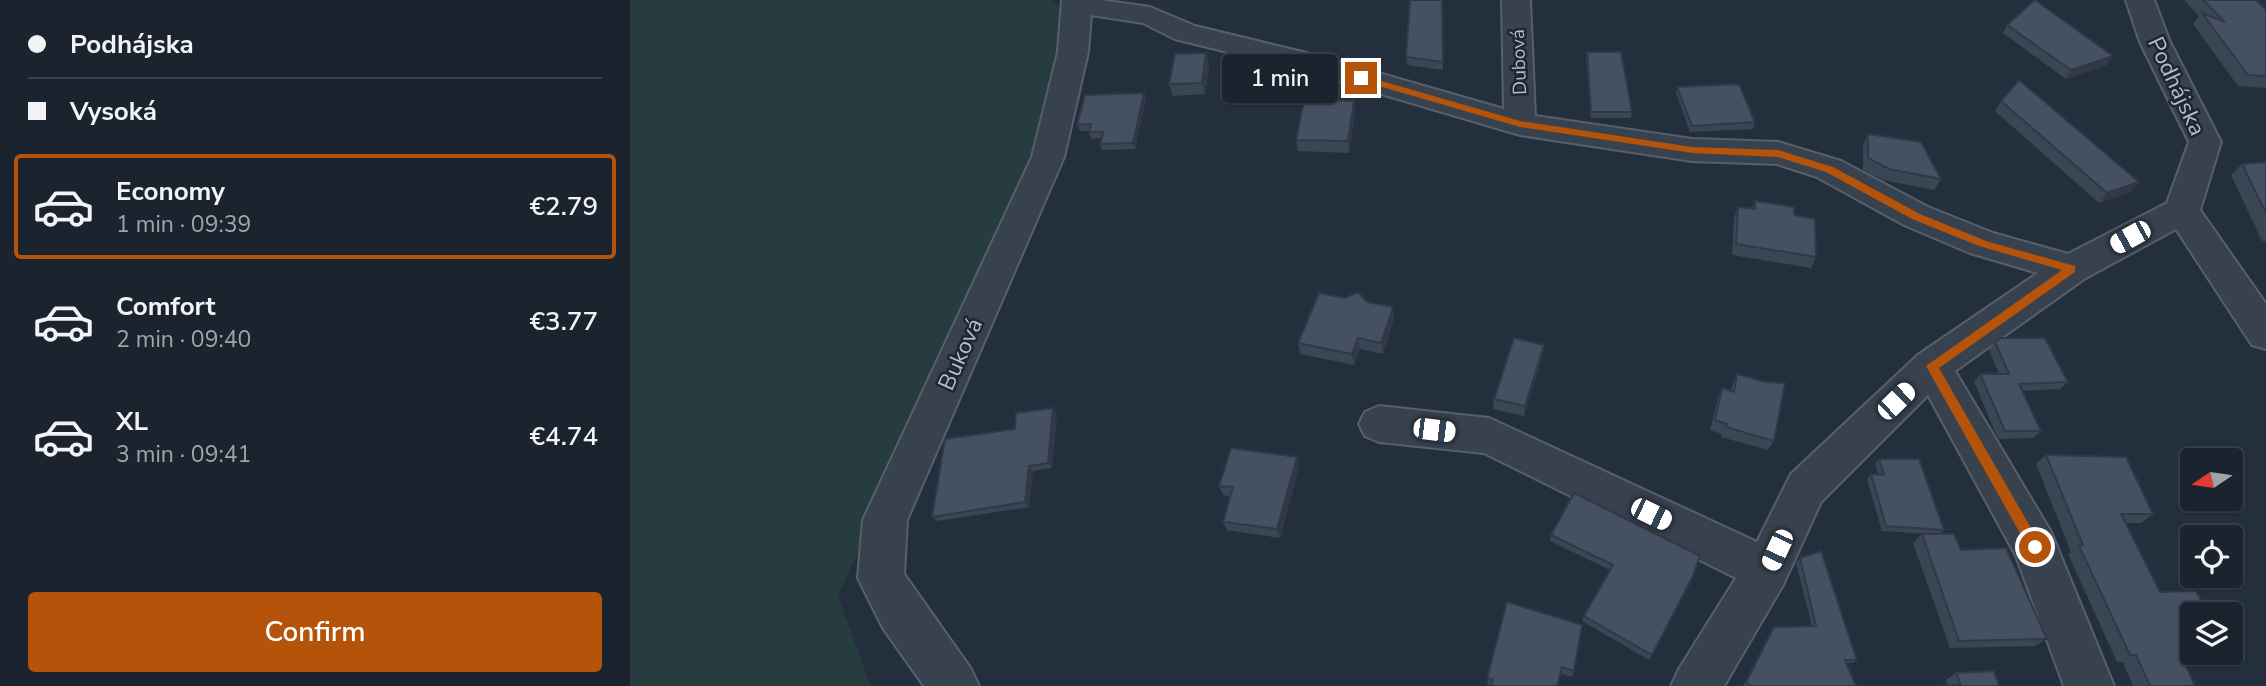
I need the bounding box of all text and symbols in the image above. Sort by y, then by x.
text: Podhájska [70,27,194,62]
street label: Dubová [1505,29,1533,95]
street label: Podhájska [2140,32,2213,141]
callout: 1 min [1221,54,1336,102]
route end [1345,62,1377,94]
text: 1 min [1251,63,1309,94]
text: Vysoká [70,94,157,129]
text: Economy [116,174,225,209]
icon: car [32,175,95,238]
text: €2.79 [529,189,598,224]
text: 1 min · 09:39 [116,209,251,240]
car [2107,218,2154,256]
text: Comfort [116,289,216,324]
icon: car [32,290,95,353]
text: €3.77 [529,304,598,339]
street label: Buková [931,313,990,395]
text: 2 min · 09:40 [116,324,251,355]
car [1874,379,1919,423]
text: XL [116,404,148,439]
icon: car [32,405,95,468]
car [1412,417,1457,443]
text: €4.74 [529,419,598,454]
text: 3 min · 09:41 [116,439,251,470]
north arrow [2180,448,2244,511]
map controls [2180,448,2243,665]
car [1628,495,1675,533]
button: locate [2180,525,2243,588]
car [1759,527,1796,573]
route start [2019,531,2051,563]
button: Confirm [28,592,602,672]
button: layers [2180,602,2243,665]

